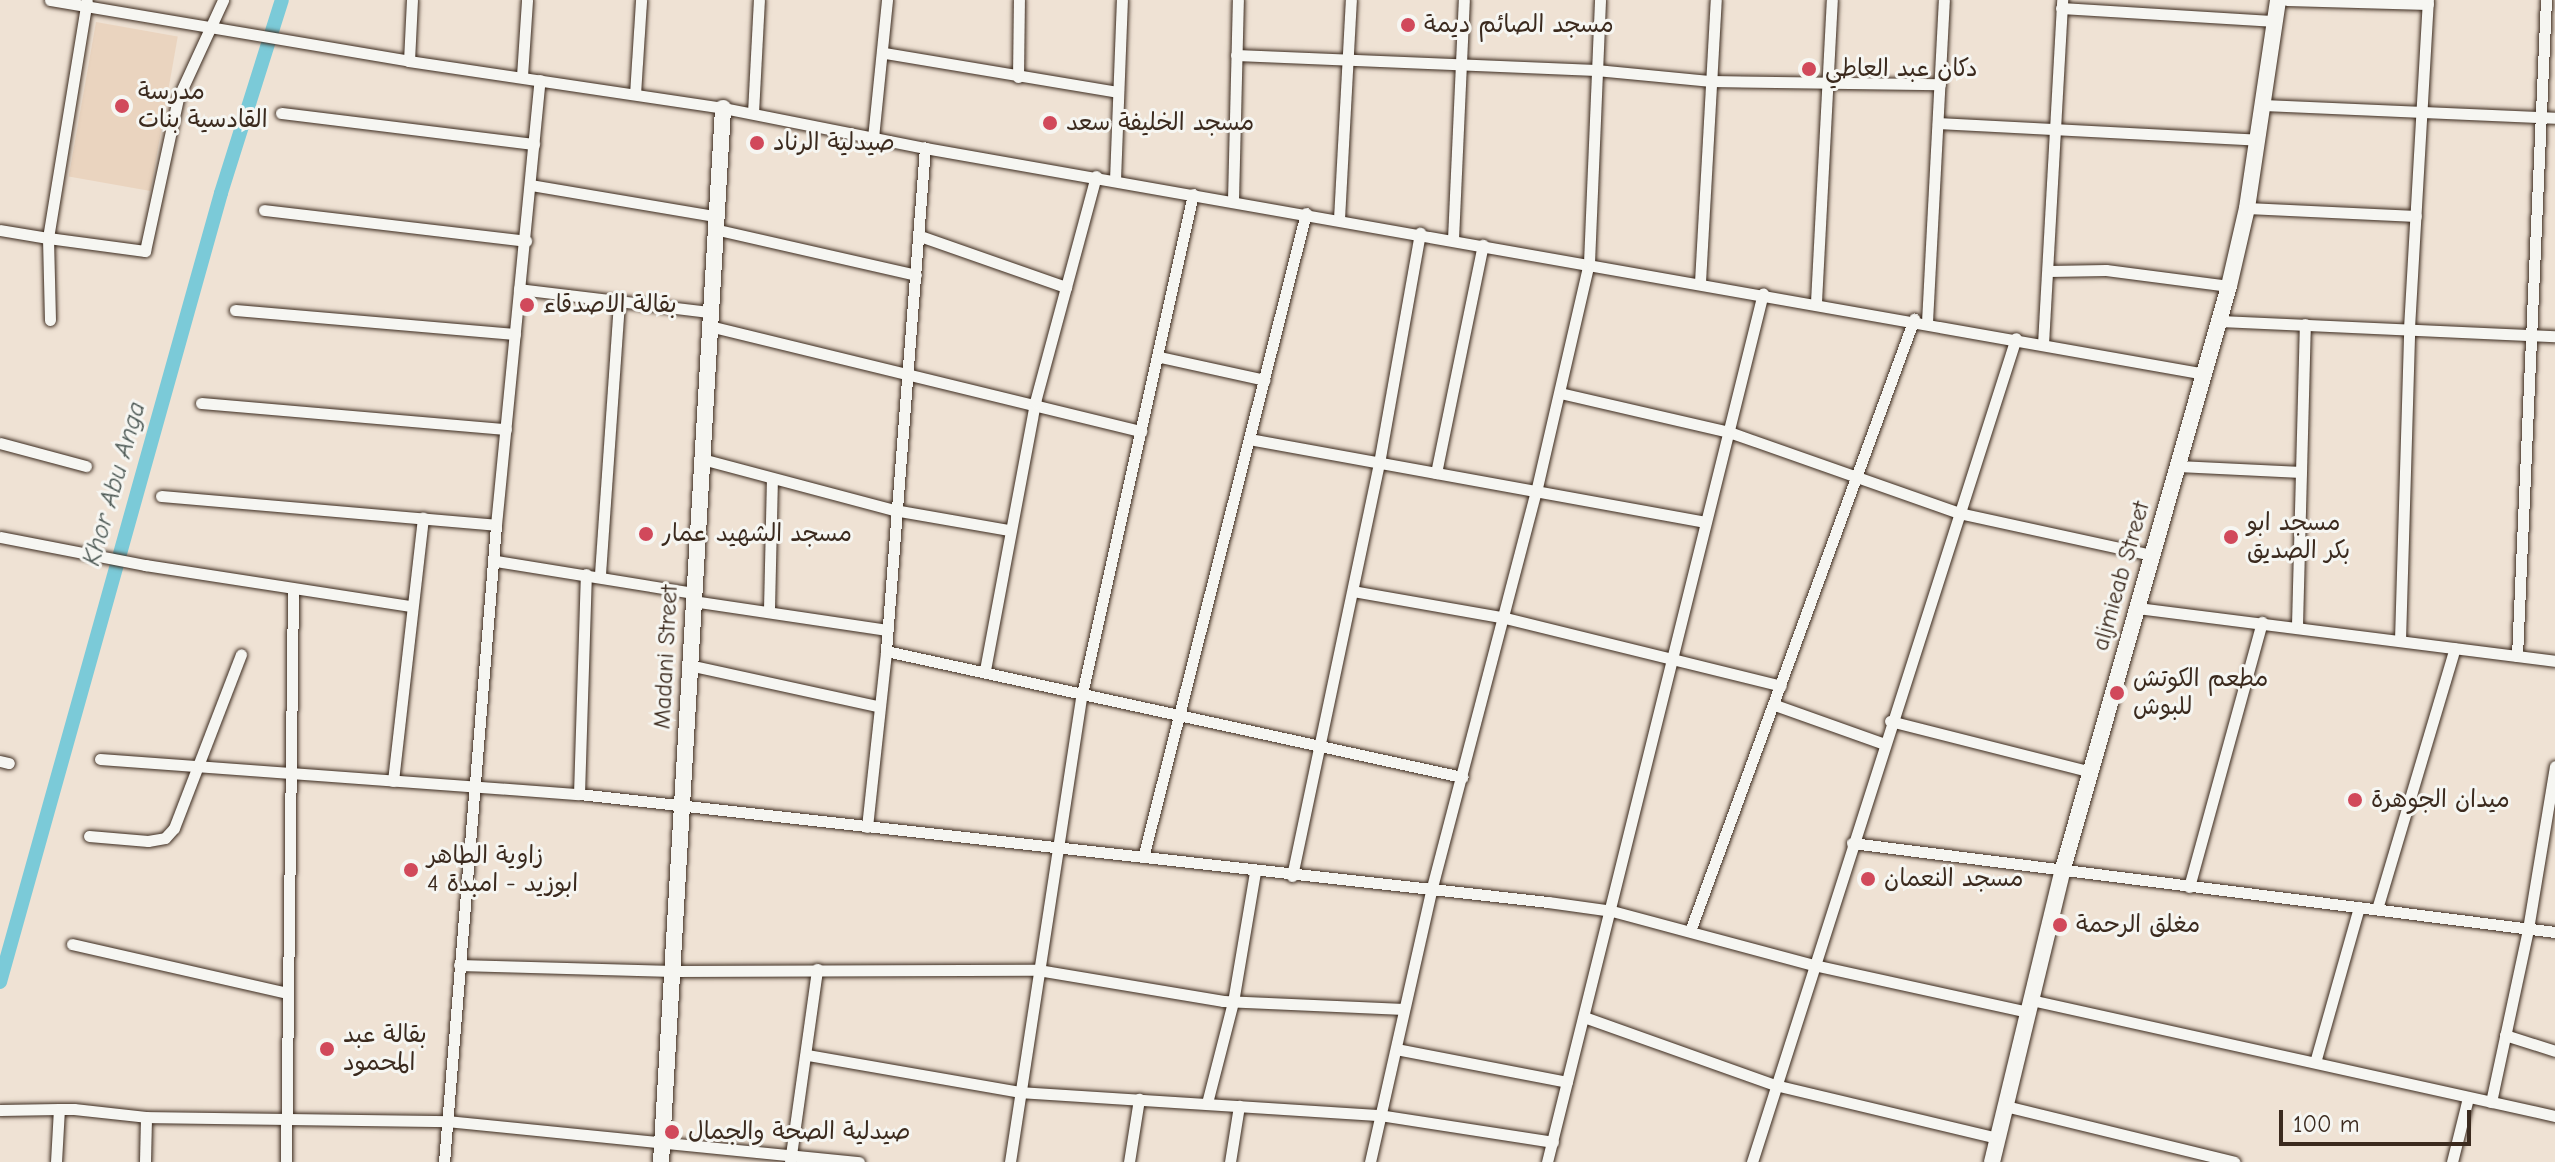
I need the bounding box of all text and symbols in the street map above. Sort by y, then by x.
place label: مسجد الصائم ديمة [1424,11,1614,39]
marker: مسجد الصائم ديمة [1399,16,1417,34]
place label: دكان عبد العاطي [1825,55,1978,83]
marker: دكان عبد العاطي [1800,60,1818,78]
place label: مدرسة القادسية بنات [138,78,268,134]
marker: مدرسة القادسية بنات [113,97,131,115]
place label: مسجد الخليفة سعد [1066,109,1254,137]
marker: مسجد الخليفة سعد [1041,114,1059,132]
place label: صيدلية الرناد [773,129,895,157]
marker: صيدلية الرناد [748,134,766,152]
place label: بقالة الاصدقاء [543,291,677,319]
marker: بقالة الاصدقاء [518,296,536,314]
water label: Khor Abu Anga [77,398,153,570]
street label: aljmieab Street [2086,498,2156,654]
place label: مسجد ابو بكر الصديق [2247,509,2350,565]
place label: مسجد الشهيد عمار [662,520,852,548]
marker: مسجد الشهيد عمار [637,525,655,543]
marker: مسجد ابو بكر الصديق [2222,528,2240,546]
street label: Madani Street [648,584,684,730]
place label: مطعم الكوتش للبوش [2133,665,2268,721]
marker: مطعم الكوتش للبوش [2108,684,2126,702]
place label: ميدان الجوهرة [2371,786,2510,814]
marker: ميدان الجوهرة [2346,791,2364,809]
place label: زاوية الطاهر ابوزيد - امبدة 4 [427,842,578,898]
marker: زاوية الطاهر ابوزيد - امبدة 4 [402,861,420,879]
place label: مسجد النعمان [1884,865,2023,893]
marker: مسجد النعمان [1859,870,1877,888]
place label: مغلق الرحمة [2076,911,2200,939]
marker: مغلق الرحمة [2051,916,2069,934]
place label: بقالة عبد المحمود [343,1021,427,1077]
marker: بقالة عبد المحمود [318,1040,336,1058]
scale bar [2283,1094,2475,1144]
text: 100 m [2293,1110,2360,1138]
place label: صيدلية الصحة والجمال [688,1118,910,1146]
marker: صيدلية الصحة والجمال [663,1123,681,1141]

